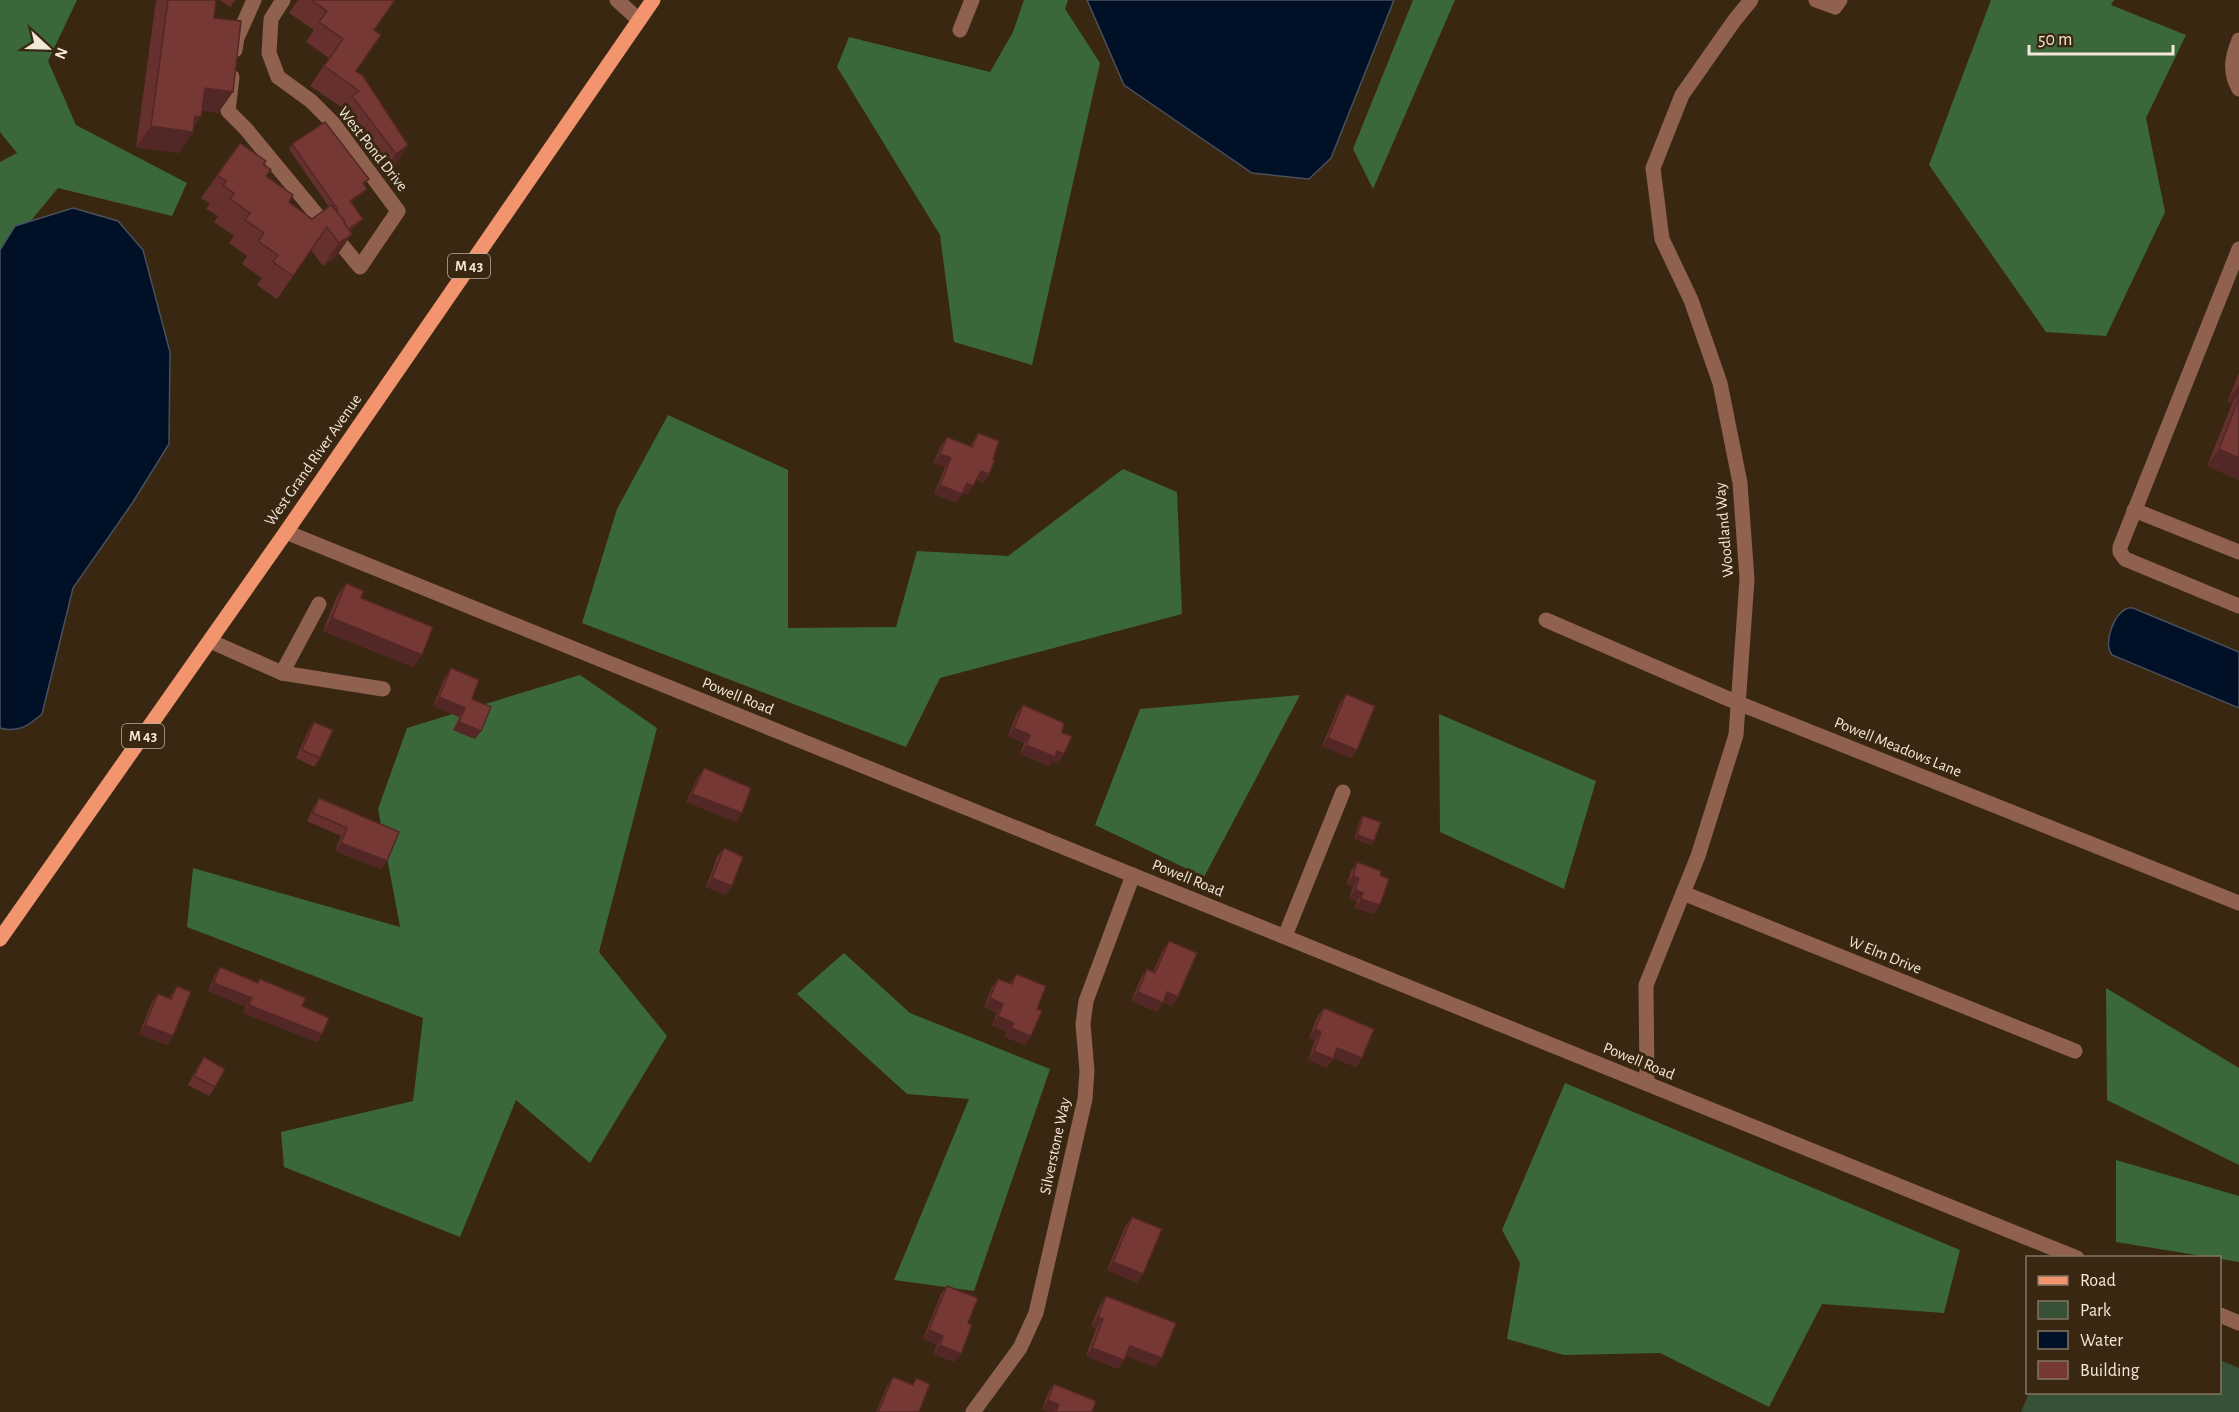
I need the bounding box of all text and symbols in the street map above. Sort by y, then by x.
north arrow [18,18,78,78]
scale bar [2029,18,2173,56]
text: 50 m [2038,31,2072,49]
text: N [51,45,70,61]
street label: West Pond Drive [335,104,411,194]
road number: M 43 [448,254,490,278]
street label: West Grand River Avenue [262,391,364,529]
street label: Woodland Way [1712,482,1737,578]
street label: Powell Road [700,674,776,718]
street label: Powell Meadows Lane [1832,714,1964,780]
road number: M 43 [122,724,164,748]
street label: Powell Road [1150,856,1226,900]
street label: W Elm Drive [1846,933,1924,977]
street label: Powell Road [1601,1039,1677,1083]
street label: Silverstone Way [1037,1096,1074,1196]
legend [2026,1256,2221,1394]
text: Road [2080,1272,2116,1290]
text: Park [2080,1302,2112,1320]
text: Water [2080,1332,2123,1350]
text: Building [2080,1362,2140,1380]

